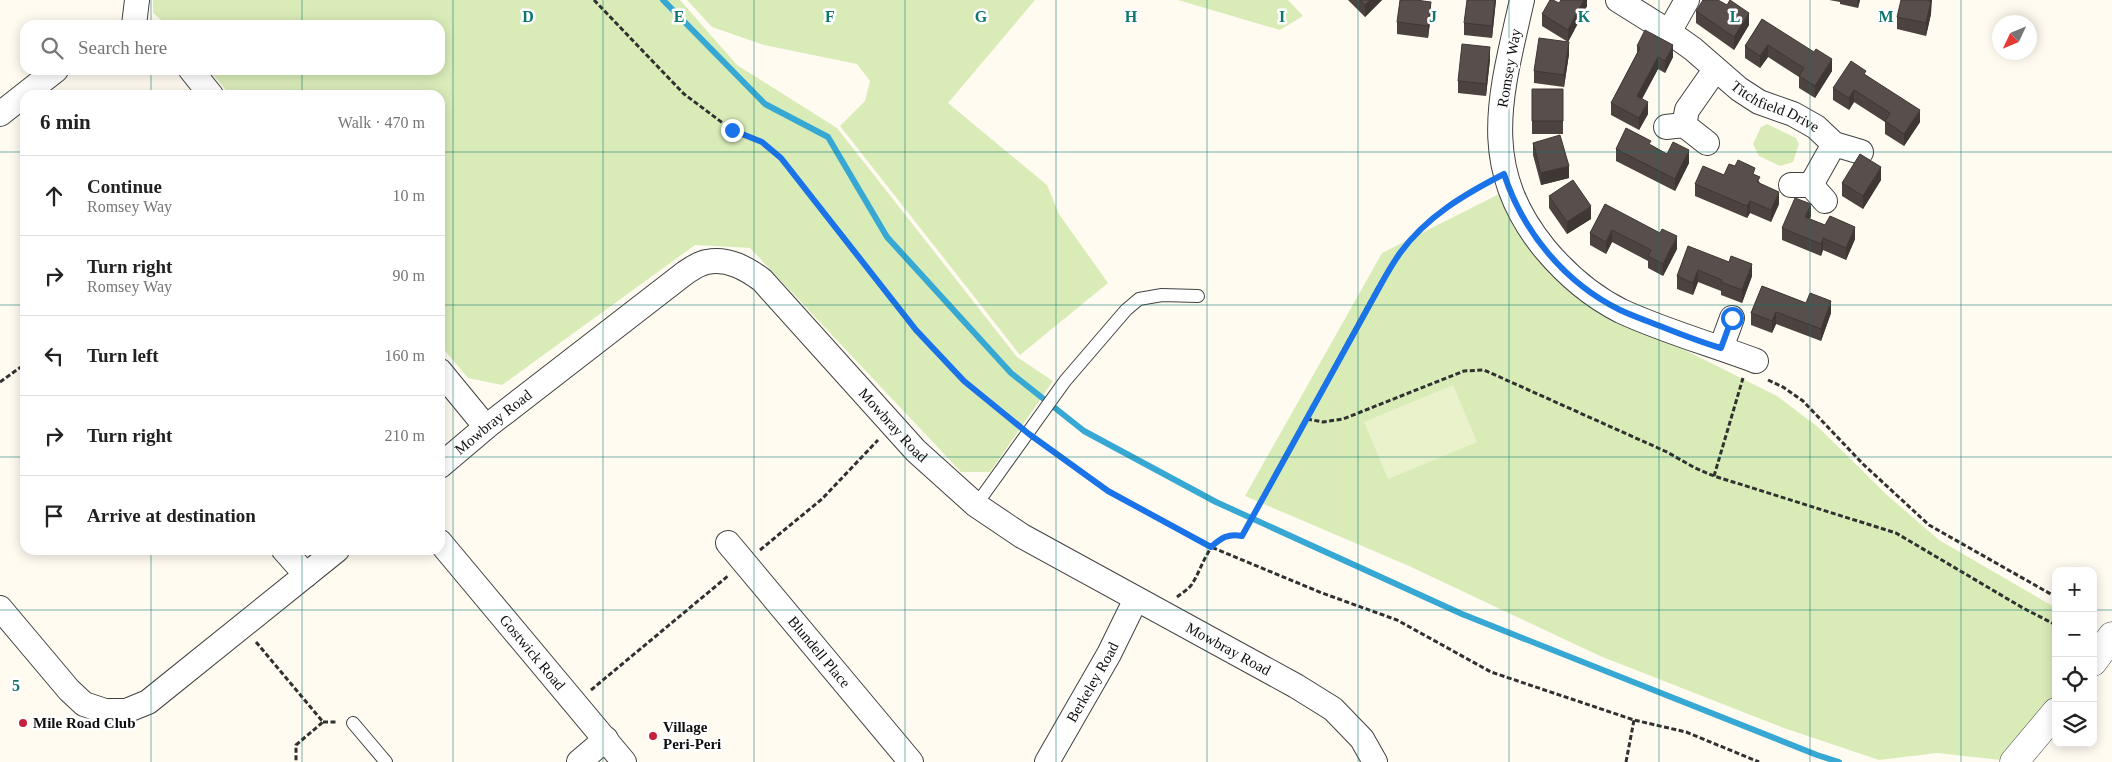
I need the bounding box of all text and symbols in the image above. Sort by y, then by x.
text: D [522,8,534,25]
text: E [674,8,684,25]
text: F [825,8,835,25]
text: G [975,8,988,25]
text: H [1125,8,1138,25]
text: I [1279,8,1285,25]
text: J [1429,8,1437,25]
text: K [1578,8,1591,25]
text: L [1730,8,1740,25]
text: M [1878,8,1894,25]
north arrow [1992,15,2037,60]
search box [20,20,445,75]
street label: Romsey Way [1494,27,1524,109]
icon: search [38,34,66,62]
text: Search here [78,37,167,58]
street label: Titchfield Drive [1728,78,1822,135]
text: 6 min [40,110,91,134]
text: Walk · 470 m [338,114,425,131]
route end [721,119,744,142]
text: Continue [87,176,162,197]
icon: ahead [40,182,68,210]
text: 10 m [393,187,425,204]
text: Romsey Way [87,198,172,215]
text: Turn right [87,256,172,277]
icon: right [40,262,68,290]
text: 90 m [393,267,425,284]
text: Romsey Way [87,278,172,295]
route start [1721,307,1744,330]
icon: left [40,342,68,370]
text: Turn left [87,345,159,366]
text: 160 m [385,347,425,364]
street label: Mowbray Road [856,385,931,466]
street label: Mowbray Road [452,386,535,458]
icon: right [40,422,68,450]
text: Turn right [87,425,172,446]
text: 210 m [385,427,425,444]
icon: arrive [40,502,68,530]
text: Arrive at destination [87,505,256,526]
map controls [2052,567,2097,747]
button: + [2052,567,2097,612]
street label: Gostwick Road [496,612,569,694]
button: − [2052,612,2097,657]
street label: Blundell Place [785,613,854,691]
street label: Mowbray Road [1183,619,1274,679]
street label: Berkeley Road [1064,639,1122,725]
button: locate [2052,657,2097,702]
text: 5 [12,677,20,694]
button: layers [2052,702,2097,747]
place label: Mile Road Club [33,715,136,731]
marker: Mile Road Club [17,717,29,729]
place label: Village Peri-Peri [663,719,721,752]
marker: Village Peri-Peri [647,730,659,742]

